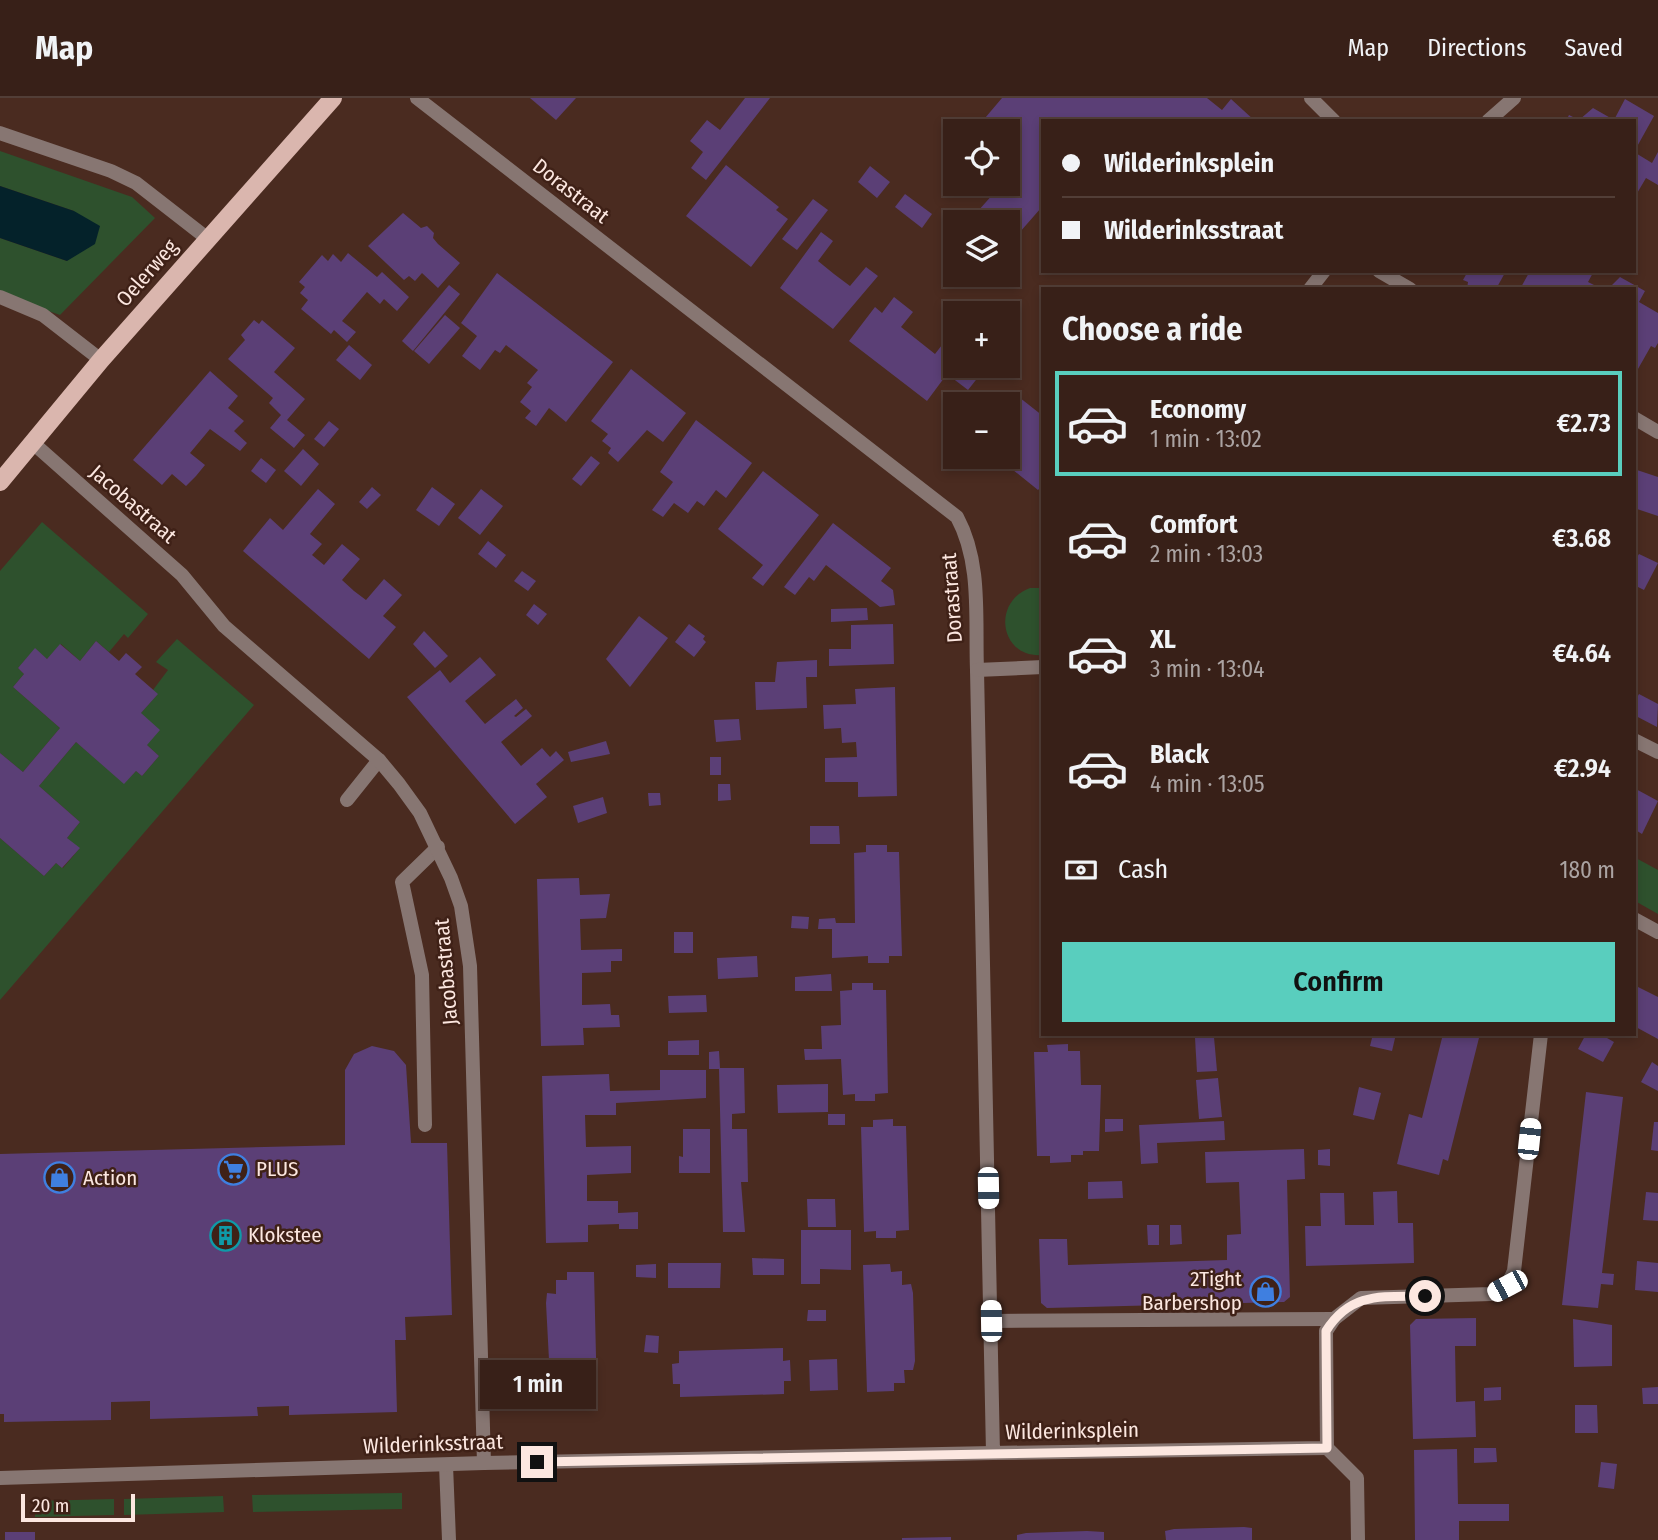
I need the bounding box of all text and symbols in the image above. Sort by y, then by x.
text: Map [35,28,93,68]
text: Map [1348,34,1389,62]
text: Directions [1427,34,1526,62]
text: Saved [1564,34,1623,62]
map controls [943,119,1020,469]
button: locate [943,119,1020,196]
text: Wilderinksplein [1104,148,1274,179]
street label: Dorastraat [528,153,615,229]
button: layers [943,210,1020,287]
text: Wilderinksstraat [1104,215,1283,246]
street label: Oelerweg [111,234,183,312]
button: + [943,301,1020,378]
text: Choose a ride [1062,310,1243,348]
button: − [943,392,1020,469]
icon: car [1066,392,1129,455]
text: Economy [1150,394,1246,425]
text: €2.73 [1557,408,1611,439]
text: 1 min · 13:02 [1150,425,1262,453]
street label: Jacobastraat [84,459,182,549]
icon: car [1066,507,1129,570]
text: Comfort [1150,509,1238,540]
text: €3.68 [1552,523,1611,554]
text: 2 min · 13:03 [1150,540,1263,568]
street label: Dorastraat [936,552,968,644]
icon: car [1066,622,1129,685]
text: XL [1150,624,1176,655]
text: €4.64 [1553,638,1611,669]
text: 3 min · 13:04 [1150,655,1264,683]
icon: car [1066,737,1129,800]
text: Black [1150,739,1209,770]
text: €2.94 [1554,753,1611,784]
text: 4 min · 13:05 [1150,770,1265,798]
icon: cash [1062,851,1100,889]
text: Cash [1118,854,1168,885]
text: 180 m [1559,856,1615,884]
street label: Jacobastraat [428,918,464,1026]
button: Confirm [1062,942,1615,1022]
car [1517,1117,1542,1161]
supermarket icon: PLUS [216,1152,250,1186]
place label: PLUS [256,1156,298,1182]
shop icon: Action [43,1161,77,1195]
place label: Action [83,1165,137,1191]
car [978,1167,999,1209]
building icon: Klokstee [208,1218,242,1252]
place label: Klokstee [248,1222,322,1248]
place label: 2Tight Barbershop [1142,1266,1242,1316]
car [1484,1267,1531,1305]
shop icon: 2Tight Barbershop [1248,1274,1282,1308]
route start [1409,1280,1441,1312]
car [981,1300,1002,1342]
callout: 1 min [479,1360,595,1410]
text: 1 min [513,1370,563,1398]
street label: Wilderinksplein [1005,1417,1139,1445]
street label: Wilderinksstraat [363,1429,504,1459]
route end [521,1446,553,1478]
scale bar [21,1491,135,1523]
text: 20 m [32,1494,69,1517]

